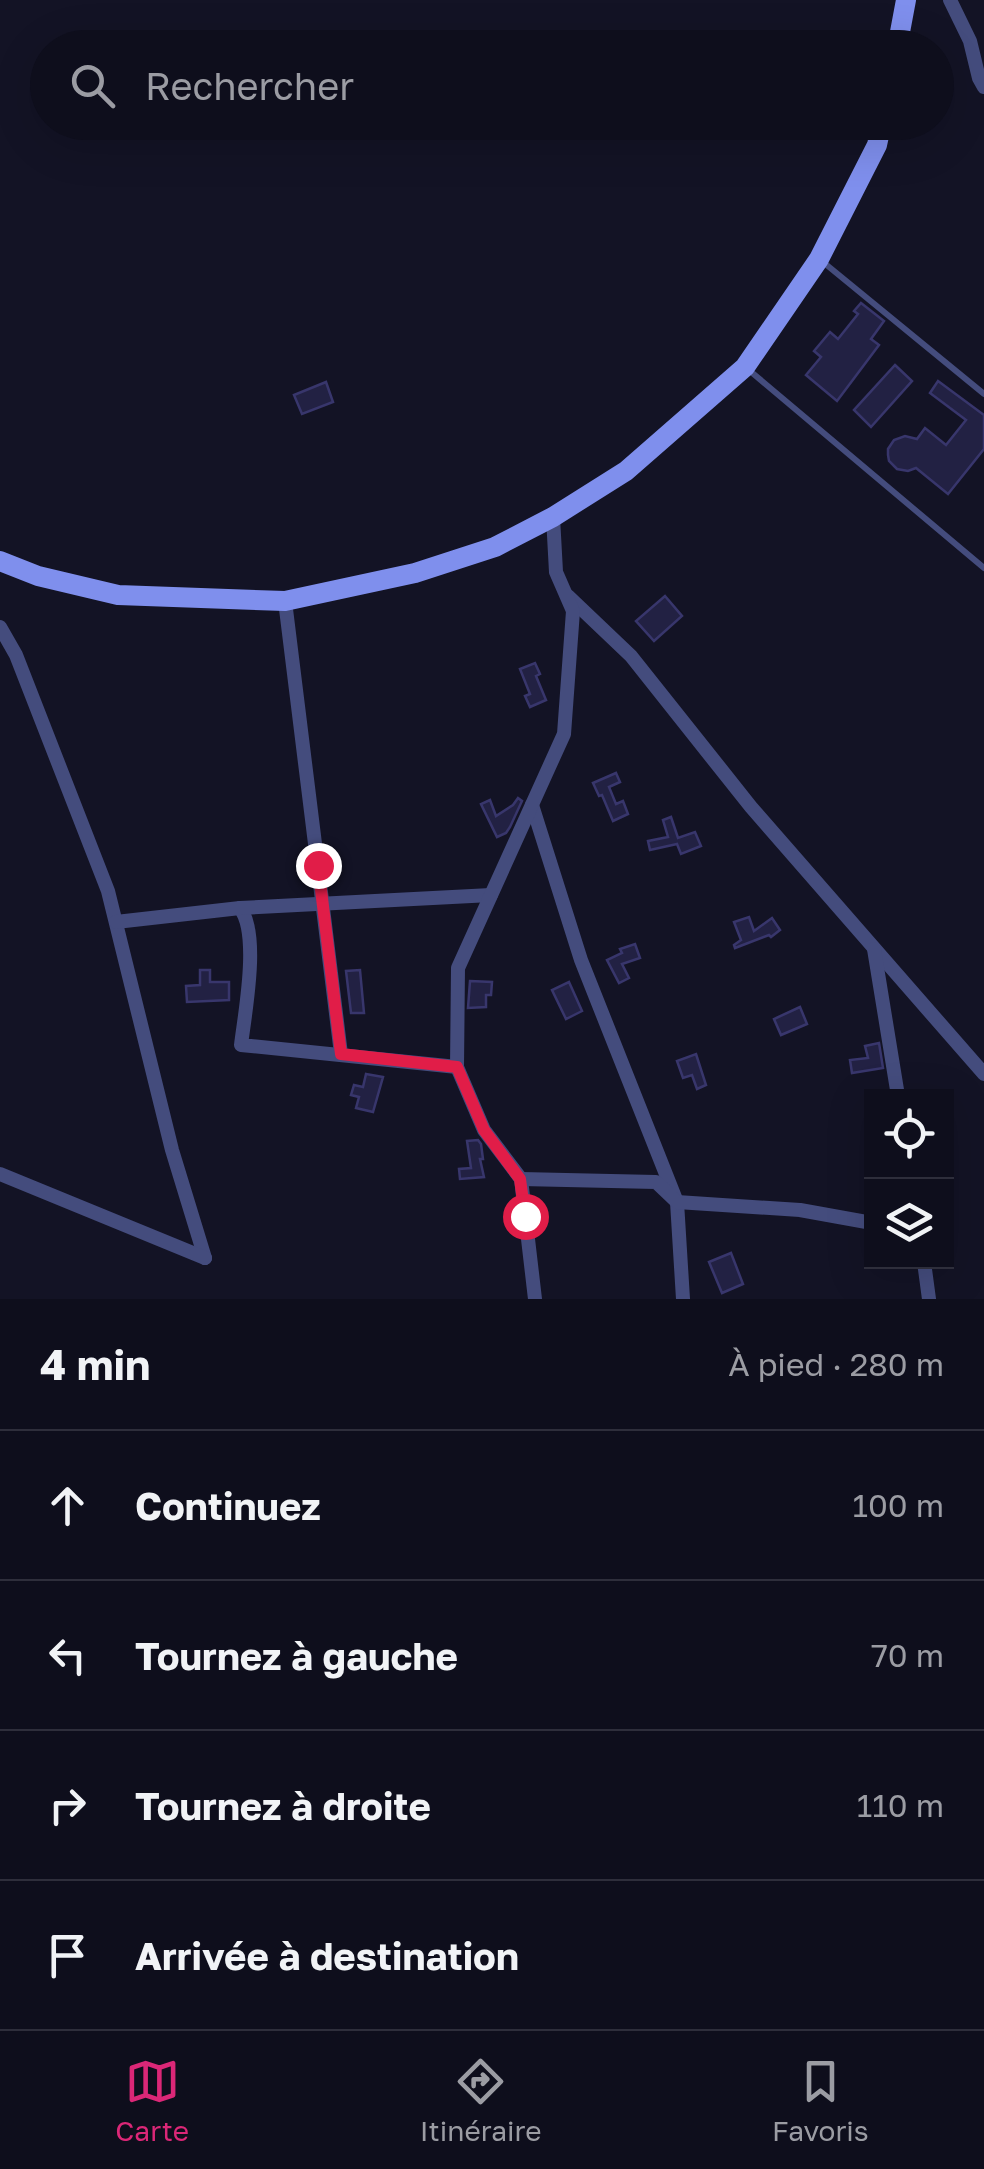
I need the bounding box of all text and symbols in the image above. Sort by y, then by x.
search box [30,30,954,140]
icon: search [65,58,120,113]
text: Rechercher [145,63,354,108]
route end [296,843,342,889]
map controls [864,1089,954,1269]
button: locate [864,1089,954,1179]
button: layers [864,1179,954,1269]
route start [503,1194,549,1240]
text: 4 min [40,1339,150,1389]
text: À pied · 280 m [728,1345,944,1383]
icon: ahead [40,1478,95,1533]
text: Continuez [135,1483,321,1528]
text: 100 m [852,1486,944,1524]
icon: left [40,1628,95,1683]
text: Tournez à gauche [135,1633,458,1678]
text: 70 m [871,1636,944,1674]
icon: right [40,1778,95,1833]
text: Tournez à droite [135,1783,431,1828]
text: 110 m [857,1786,944,1824]
icon: arrive [40,1928,95,1983]
text: Arrivée à destination [135,1933,519,1978]
tab: Carte [115,2054,189,2147]
tab: Itinéraire [420,2054,542,2147]
tab: Favoris [772,2054,869,2147]

